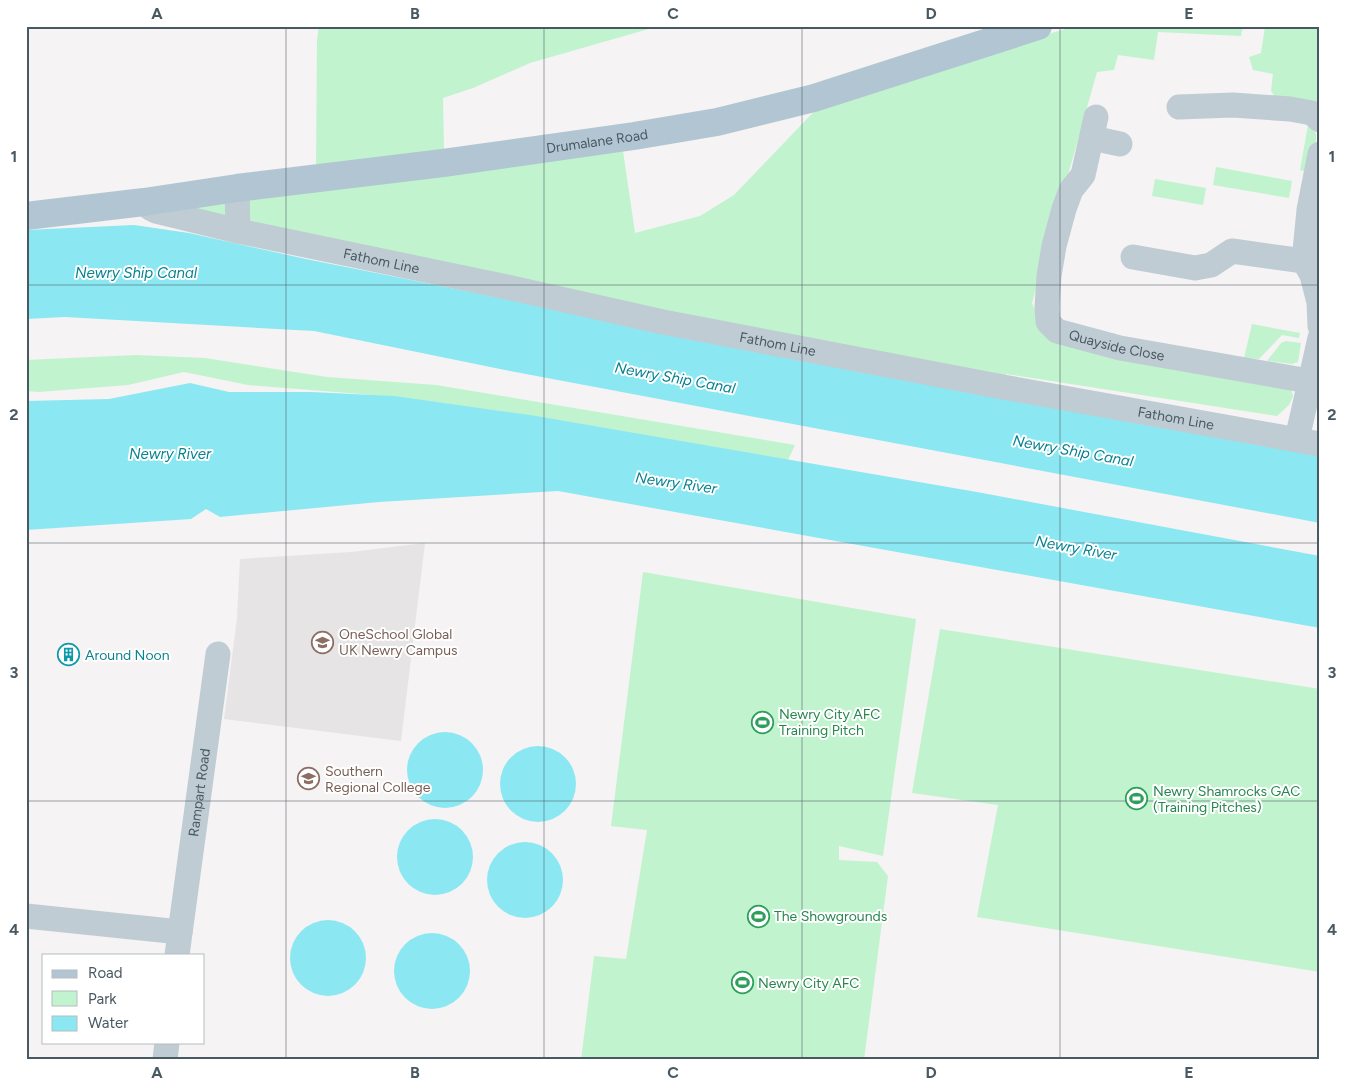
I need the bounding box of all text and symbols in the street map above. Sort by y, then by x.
text: A [151,4,163,23]
text: B [410,4,420,23]
text: C [667,4,679,23]
text: D [925,4,937,23]
text: E [1184,4,1194,23]
street label: Drumalane Road [545,126,649,157]
text: 1 [11,147,17,166]
text: 1 [1329,147,1335,166]
street label: Fathom Line [342,245,421,278]
water label: Newry Ship Canal [75,264,198,282]
street label: Quayside Close [1067,327,1166,365]
street label: Fathom Line [738,329,817,360]
water label: Newry Ship Canal [613,359,737,398]
street label: Fathom Line [1136,403,1216,434]
text: 2 [9,405,19,424]
text: 2 [1327,405,1337,424]
water label: Newry Ship Canal [1011,432,1135,471]
water label: Newry River [129,445,212,463]
water label: Newry River [634,468,719,498]
water label: Newry River [1034,532,1119,564]
place label: OneSchool Global UK Newry Campus [339,626,457,659]
school or university icon: OneSchool Global UK Newry Campus [311,630,335,654]
building icon: Around Noon [57,643,81,667]
place label: Around Noon [85,647,170,664]
text: 3 [10,663,19,682]
text: 3 [1328,663,1337,682]
place label: Newry City AFC Training Pitch [779,706,880,739]
sports icon: Newry City AFC Training Pitch [751,710,775,734]
street label: Rampart Road [185,747,214,838]
place label: Southern Regional College [325,763,431,796]
school or university icon: Southern Regional College [297,767,321,791]
place label: Newry Shamrocks GAC (Training Pitches) [1153,783,1300,816]
sports icon: Newry Shamrocks GAC (Training Pitches) [1125,787,1149,811]
sports icon: The Showgrounds [746,904,770,928]
place label: The Showgrounds [774,908,887,925]
text: 4 [9,920,19,939]
text: 4 [1327,920,1337,939]
legend [42,954,205,1044]
text: Road [88,964,123,982]
sports icon: Newry City AFC [730,971,754,995]
place label: Newry City AFC [758,975,859,992]
text: Park [88,990,117,1008]
text: Water [88,1014,128,1032]
text: A [151,1063,163,1082]
text: B [410,1063,420,1082]
text: C [667,1063,679,1082]
text: D [925,1063,937,1082]
text: E [1184,1063,1194,1082]

